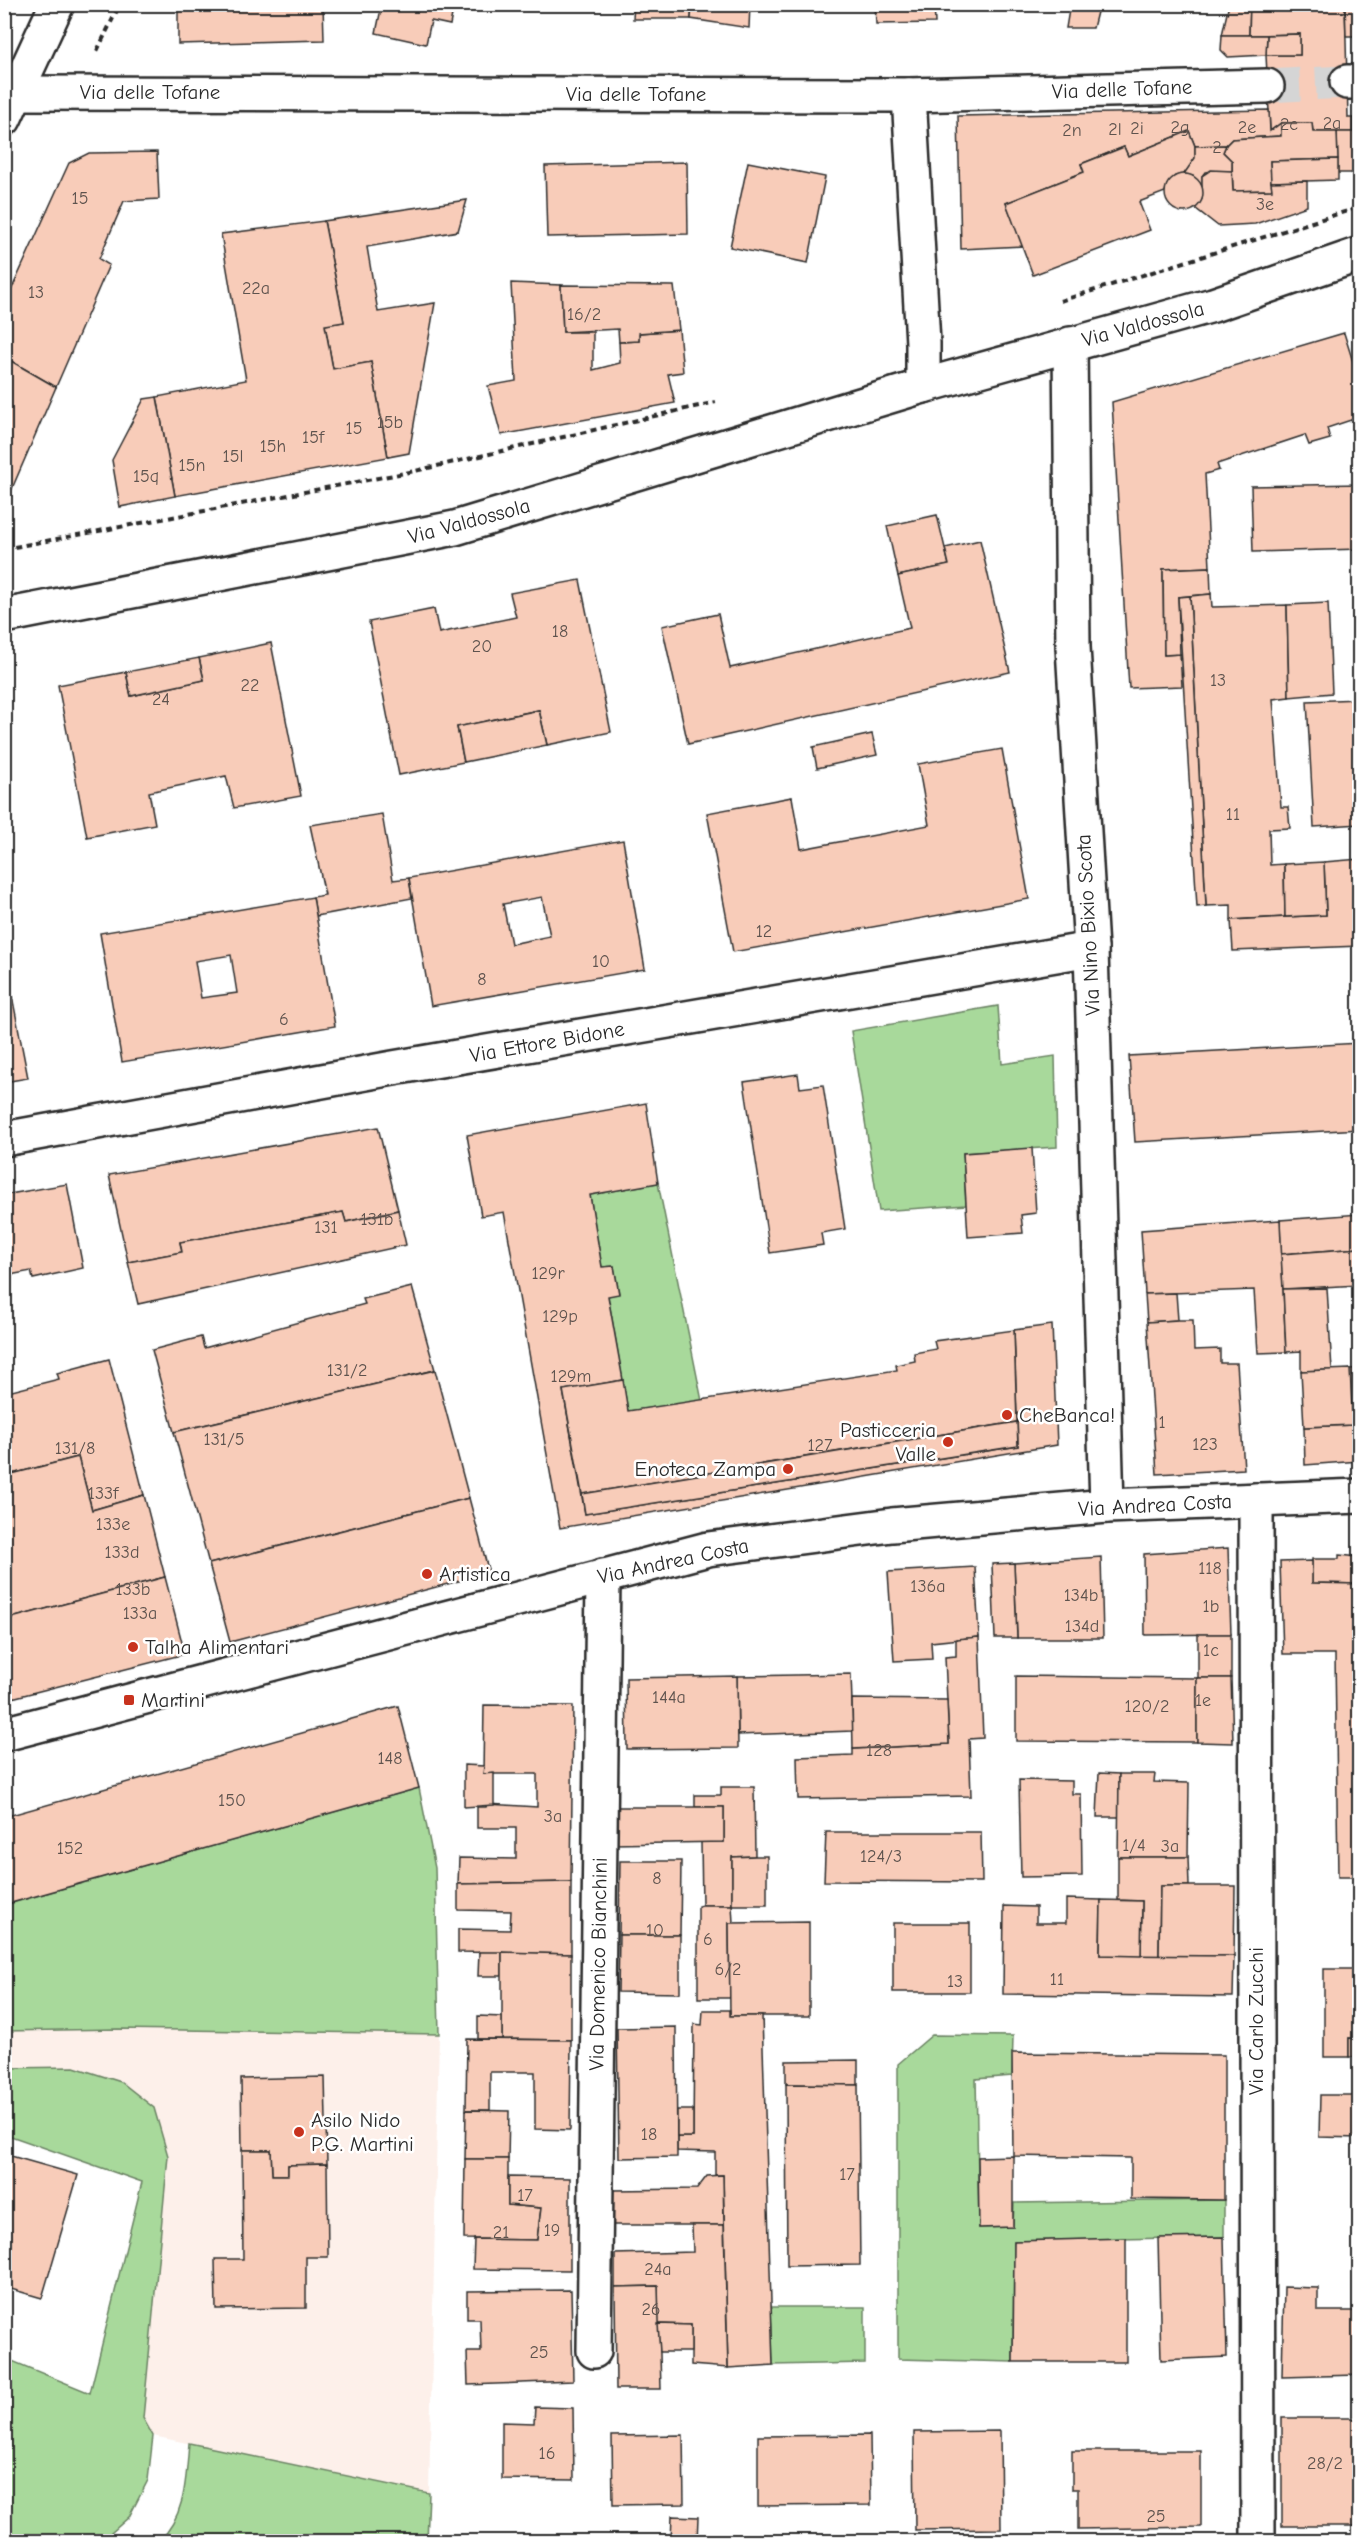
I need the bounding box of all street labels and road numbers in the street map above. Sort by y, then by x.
street label: Via delle Tofane [1051,75,1193,103]
street label: Via delle Tofane [80,80,220,104]
street label: Via delle Tofane [566,82,706,106]
street label: Via Valdossola [1079,296,1207,352]
street label: Via Valdossola [405,493,533,549]
street label: Via Nino Bixio Scota [1071,834,1105,1016]
street label: Via Ettore Bidone [468,1017,626,1067]
street label: Via Andrea Costa [1078,1489,1232,1521]
street label: Via Andrea Costa [595,1533,751,1589]
street label: Via Domenico Bianchini [584,1857,612,2071]
street label: Via Carlo Zucchi [1244,1947,1268,2095]

